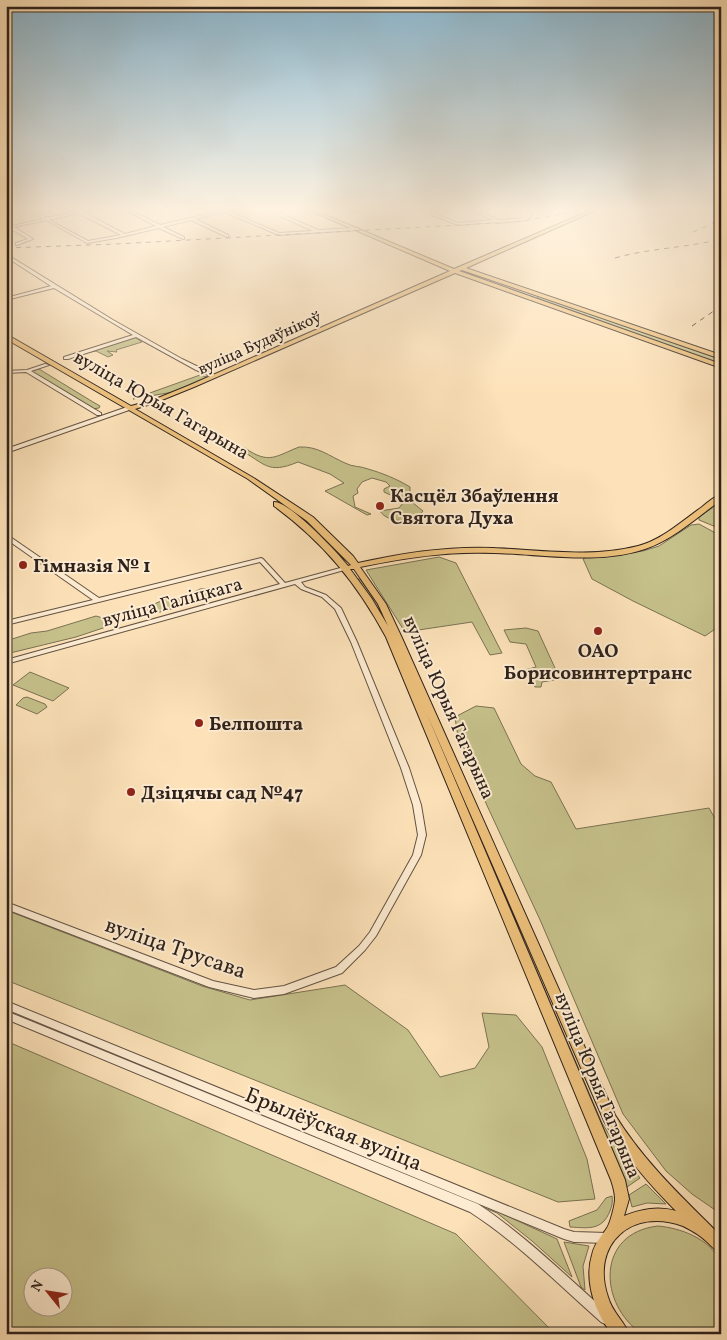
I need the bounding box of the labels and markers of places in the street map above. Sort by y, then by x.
place label: Касцёл Збаўлення Святога Духа [390,484,559,532]
marker: Касцёл Збаўлення Святога Духа [374,500,386,512]
place label: Гімназія № 1 [33,554,151,580]
marker: Гімназія № 1 [17,559,29,571]
marker: ОАО Борисовинтертранс [592,625,604,637]
place label: ОАО Борисовинтертранс [504,639,692,687]
place label: Белпошта [209,712,303,738]
marker: Белпошта [193,717,205,729]
place label: Дзіцячы сад №47 [141,781,303,807]
marker: Дзіцячы сад №47 [125,786,137,798]

